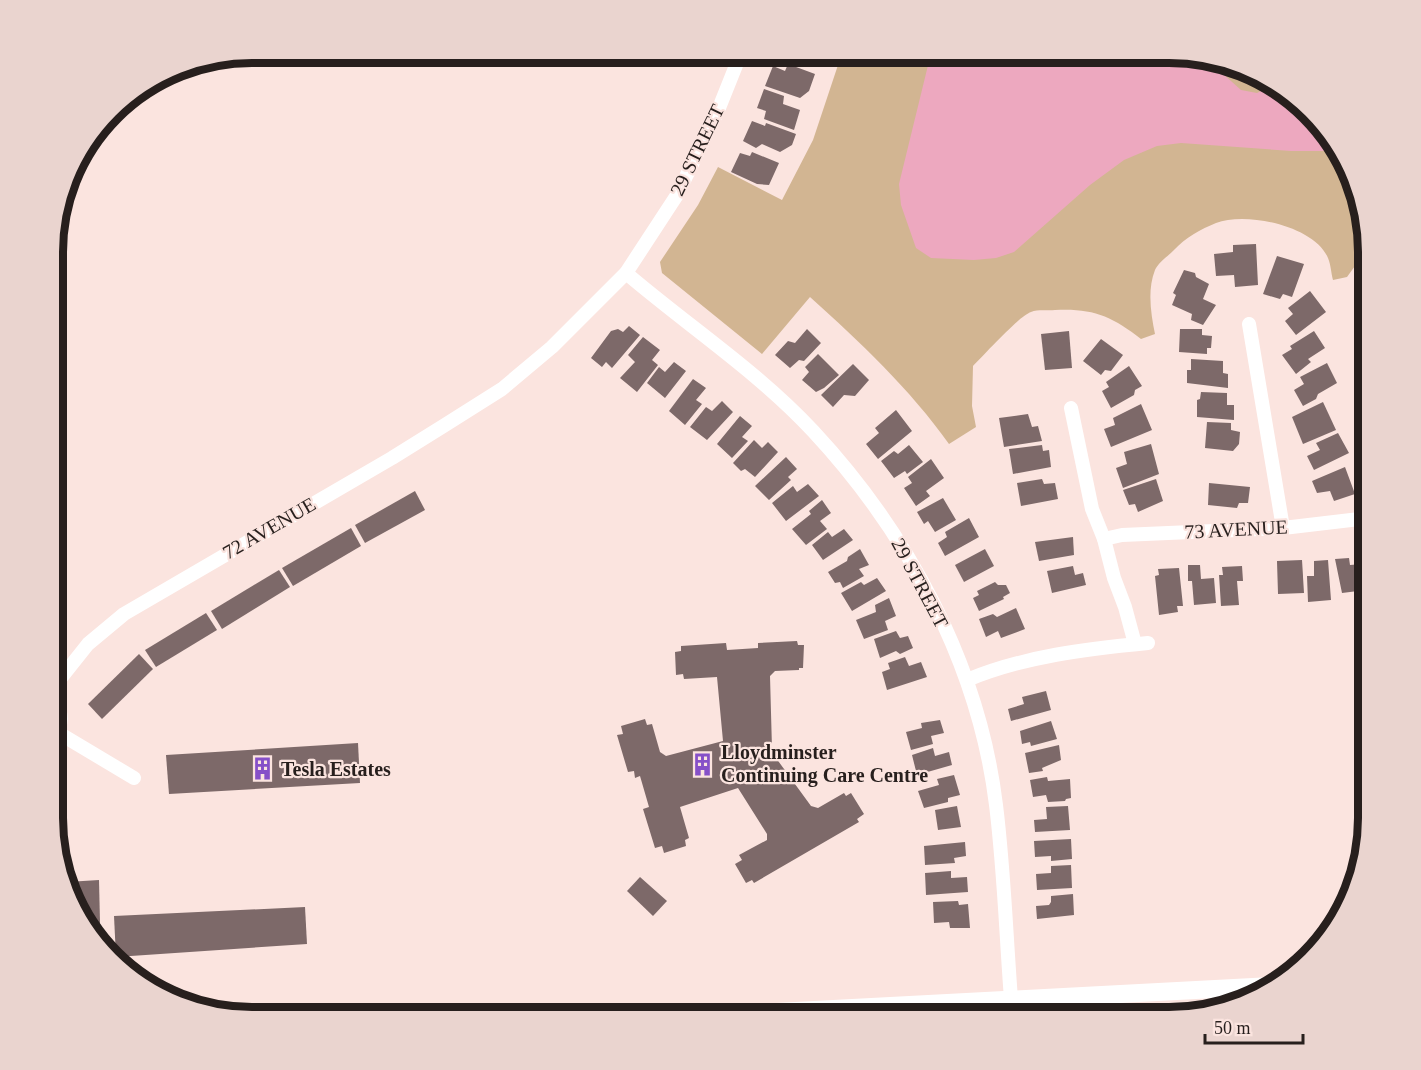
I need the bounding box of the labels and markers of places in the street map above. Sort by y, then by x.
place label: Lloydminster Continuing Care Centre [721,741,928,787]
building icon: Lloydminster Continuing Care Centre [690,751,716,777]
building icon: Tesla Estates [250,756,276,782]
place label: Tesla Estates [281,758,391,780]

